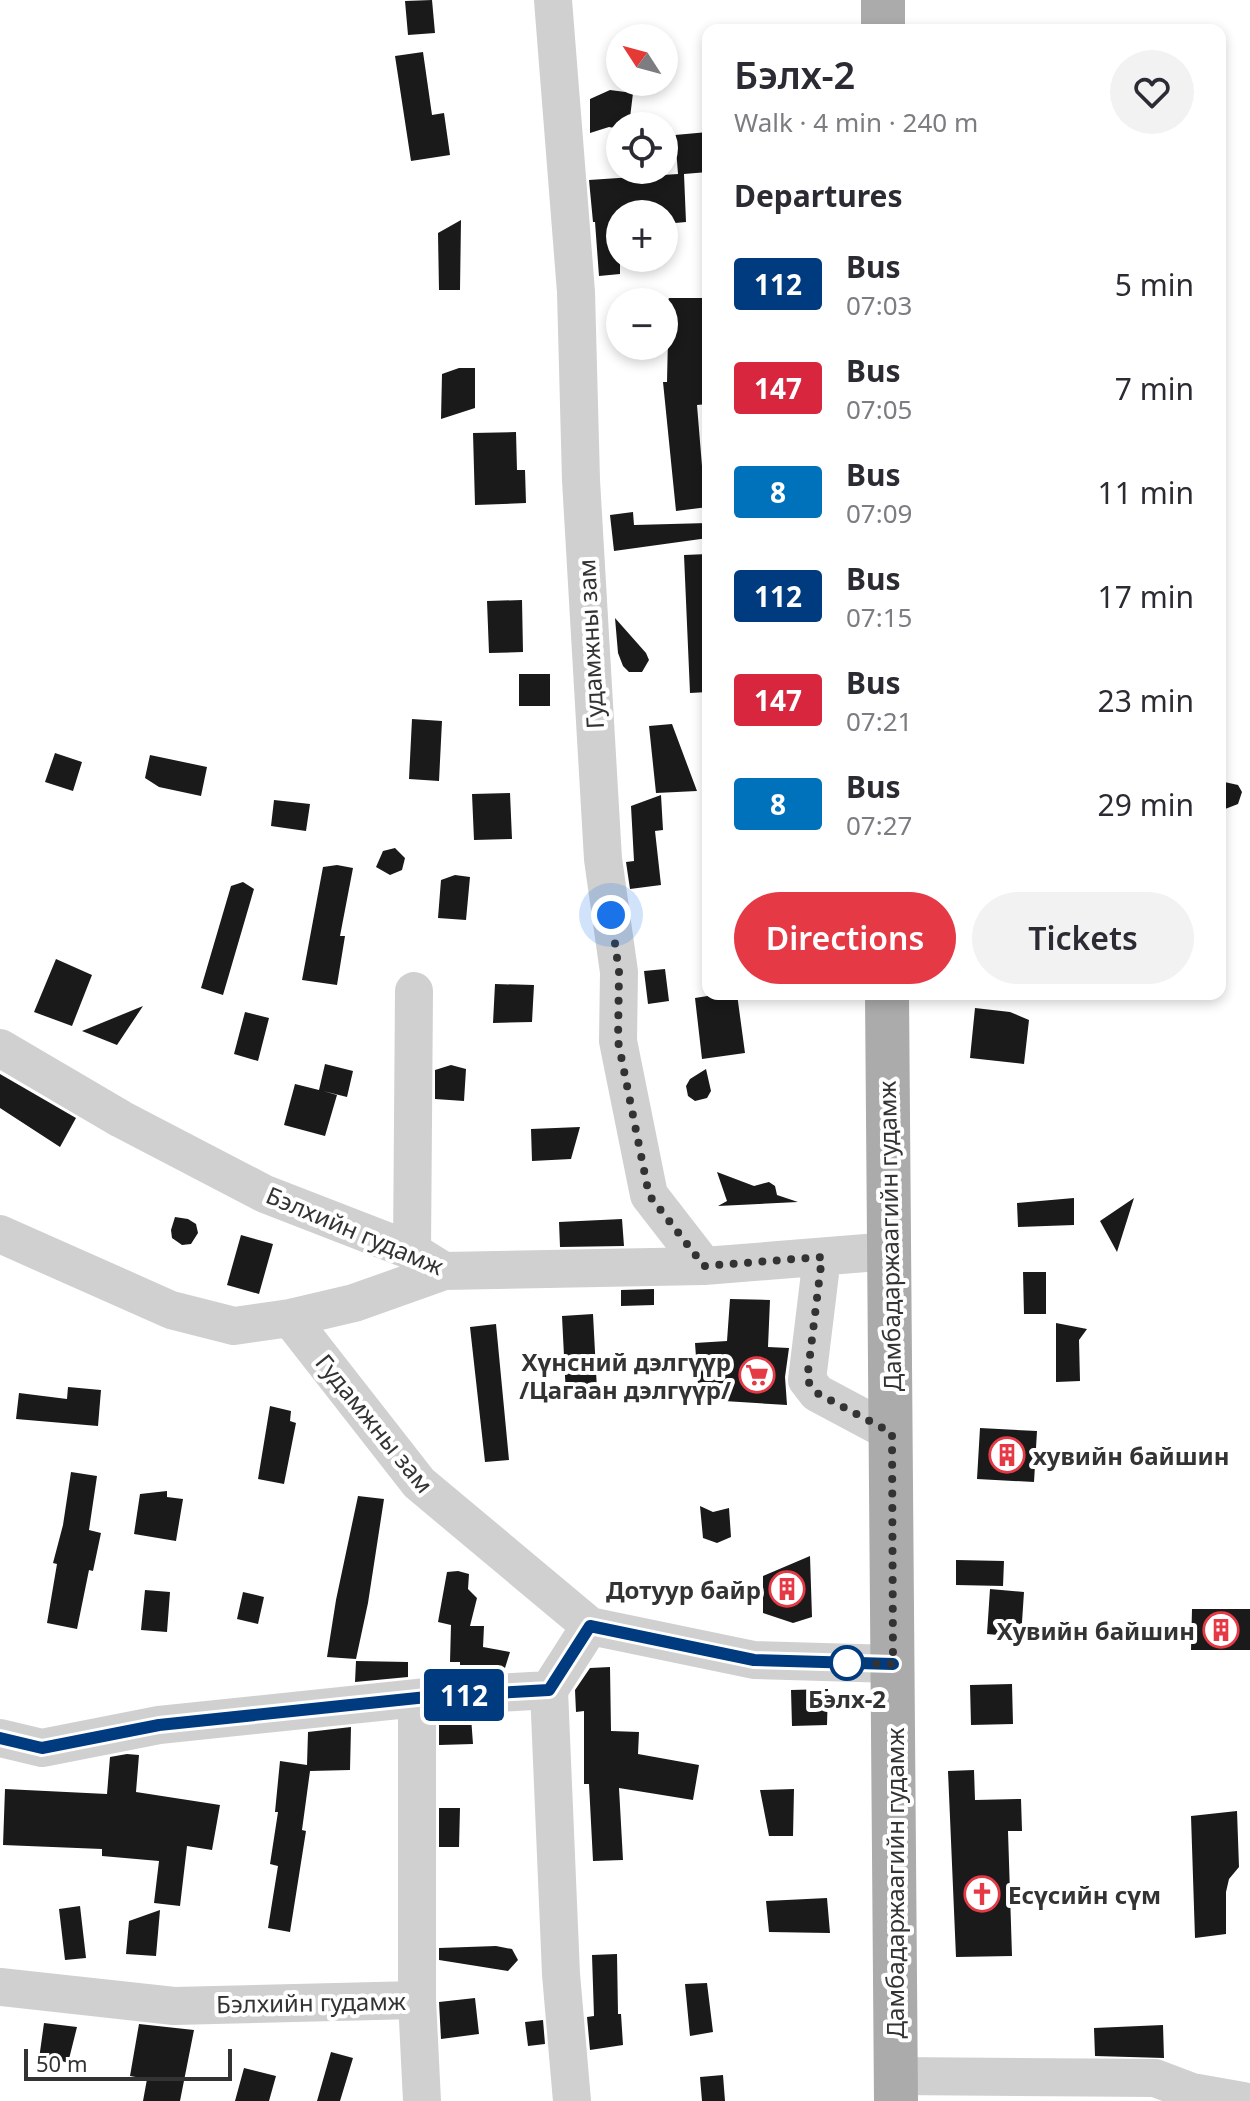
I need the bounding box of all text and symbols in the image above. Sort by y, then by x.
north arrow [606,24,678,96]
map controls [606,24,678,360]
text: Бэлх-2 [734,48,855,100]
button: heart [1110,50,1194,134]
text: Walk · 4 min · 240 m [734,104,978,140]
button: locate [606,112,678,184]
text: Departures [734,175,903,216]
button: + [606,200,678,272]
text: Bus [846,246,901,287]
text: 5 min [1115,264,1194,305]
text: 112 [754,265,802,303]
text: 07:03 [846,287,912,323]
button: − [606,288,678,360]
text: Bus [846,350,901,391]
text: 7 min [1115,368,1194,409]
text: 147 [754,369,802,407]
text: 07:05 [846,391,912,427]
text: Bus [846,454,901,495]
text: 11 min [1098,472,1194,513]
text: 8 [770,473,786,511]
text: 07:09 [846,495,912,531]
street label: Гудамжны зам [569,558,611,730]
text: Bus [846,558,901,599]
text: 17 min [1098,576,1194,617]
text: 112 [754,577,802,615]
text: 07:15 [846,599,912,635]
text: Bus [846,662,901,703]
text: 23 min [1098,680,1194,721]
text: 147 [754,681,802,719]
text: 07:21 [846,703,912,739]
text: Bus [846,766,901,807]
text: 29 min [1098,784,1194,825]
text: 8 [770,785,786,823]
text: 07:27 [846,807,912,843]
button: Directions [734,892,956,984]
button: Tickets [972,892,1194,984]
your location [591,895,631,935]
street label: Дамбадаржаагийн гудамж [870,1080,908,1392]
street label: Бэлхийн гудамж [261,1178,450,1283]
place label: Хүнсний дэлгүүр /Цагаан дэлгүүр/ [519,1345,731,1406]
street label: Гудамжны зам [309,1347,441,1499]
supermarket icon: Хүнсний дэлгүүр /Цагаан дэлгүүр/ [738,1356,776,1394]
building icon: хувийн байшин [988,1436,1026,1474]
place label: хувийн байшин [1033,1439,1229,1472]
building icon: Дотуур байр [768,1570,806,1608]
place label: Дотуур байр [606,1573,761,1606]
building icon: Хувийн байшин [1202,1611,1240,1649]
place label: Хувийн байшин [997,1614,1195,1647]
marker: Бэлх-2 [830,1646,864,1680]
line badge: 112 [418,1669,510,1721]
text: 112 [440,1676,488,1714]
place label: Бэлх-2 [808,1682,886,1715]
street label: Дамбадаржаагийн гудамж [878,1727,911,2038]
church icon: Есүсийн сүм [963,1875,1001,1913]
place label: Есүсийн сүм [1008,1878,1161,1911]
street label: Бэлхийн гудамж [216,1984,407,2020]
scale bar [24,2045,232,2081]
text: 50 m [36,2048,87,2078]

